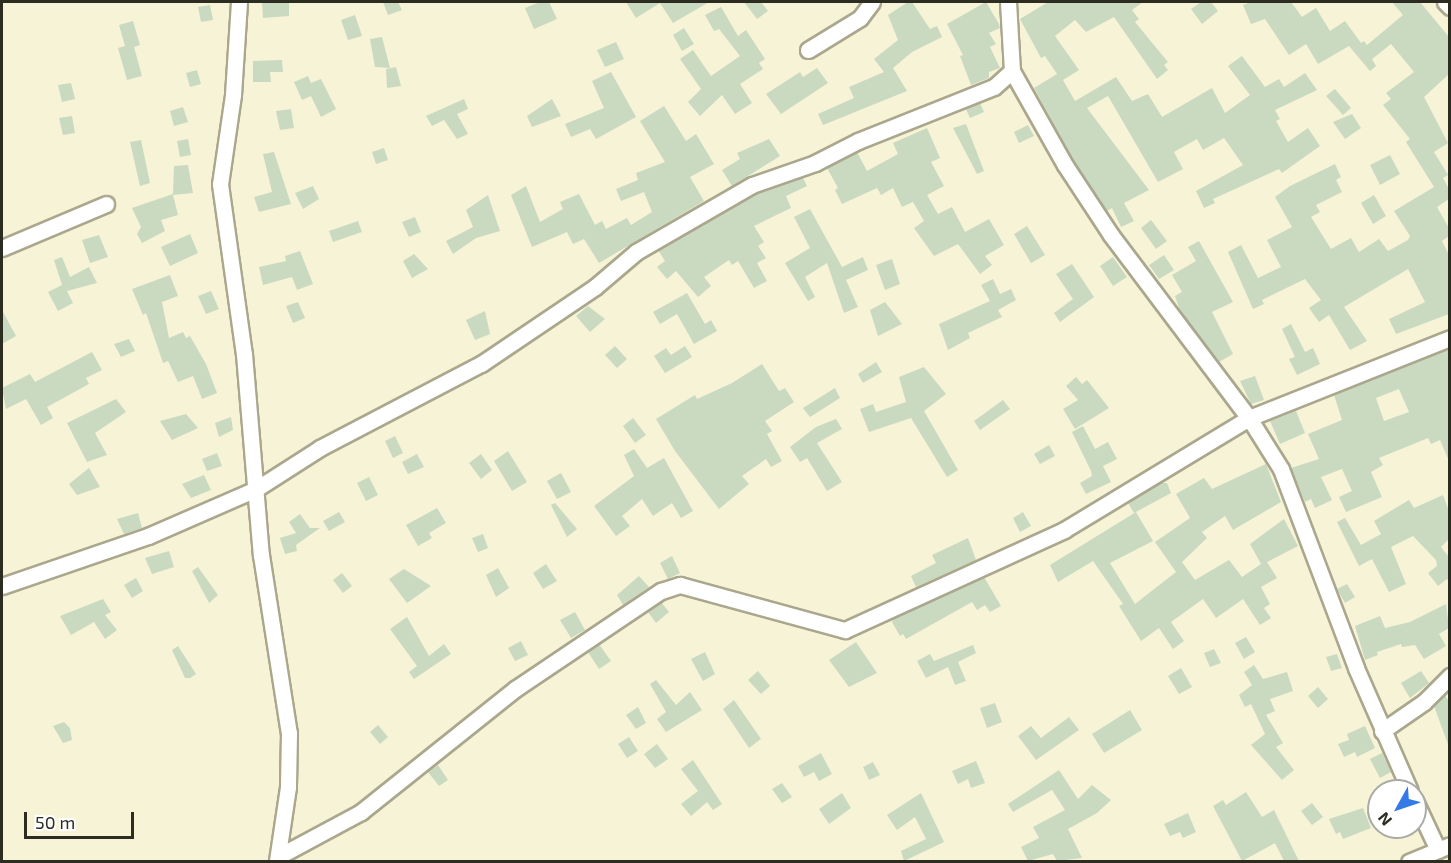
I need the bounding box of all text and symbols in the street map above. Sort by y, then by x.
north arrow [1367,779,1427,839]
scale bar [27,800,136,838]
text: N [1373,809,1395,830]
text: 50 m [35,811,75,833]

